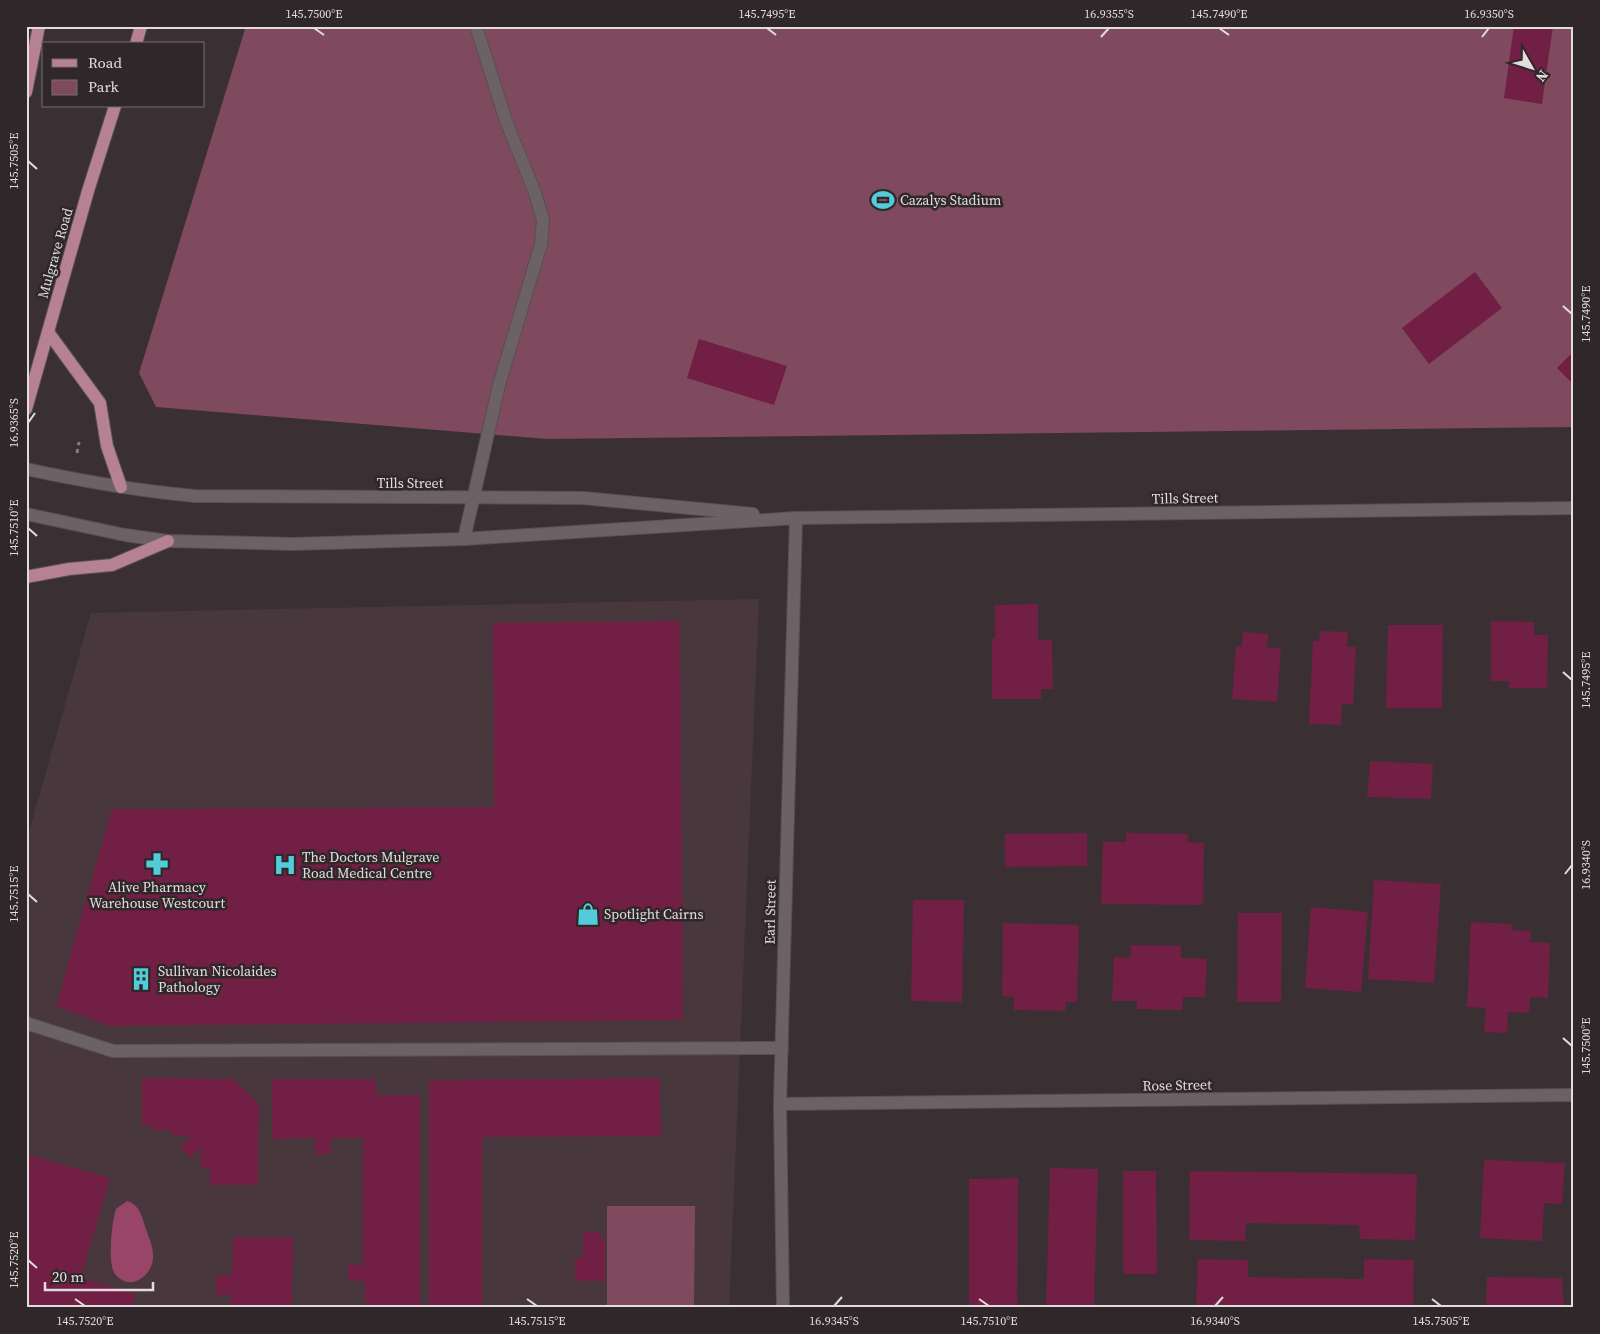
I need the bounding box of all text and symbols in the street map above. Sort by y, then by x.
text: 145.7500°E [286,6,342,22]
text: 145.7495°E [739,6,795,22]
text: 16.9355°S [1084,6,1134,22]
text: 145.7490°E [1191,6,1247,22]
text: 16.9350°S [1464,6,1514,22]
legend [42,42,205,108]
north arrow [1508,42,1558,92]
text: Road [88,52,122,73]
text: N [1531,66,1553,86]
text: Park [88,76,120,97]
text: 145.7505°E [6,133,22,189]
sports icon: Cazalys Stadium [870,187,896,213]
place label: Cazalys Stadium [900,190,1002,210]
street label: Mulgrave Road [33,205,77,301]
text: 145.7490°E [1578,286,1594,342]
text: 16.9365°S [6,398,22,448]
street label: Tills Street [377,473,444,493]
street label: Tills Street [1152,487,1219,509]
text: 145.7510°E [6,500,22,556]
text: 145.7495°E [1578,652,1594,708]
text: 16.9340°S [1578,840,1594,890]
place label: The Doctors Mulgrave Road Medical Centre [302,847,439,883]
pharmacy icon: Alive Pharmacy Warehouse Westcourt [144,851,170,877]
hospital icon: The Doctors Mulgrave Road Medical Centre [272,852,298,878]
text: 145.7515°E [6,866,22,922]
place label: Alive Pharmacy Warehouse Westcourt [89,877,225,913]
street label: Earl Street [759,879,781,945]
shop icon: Spotlight Cairns [575,901,601,927]
place label: Spotlight Cairns [604,904,704,924]
place label: Sullivan Nicolaides Pathology [158,961,276,997]
building icon: Sullivan Nicolaides Pathology [128,966,154,992]
text: 145.7500°E [1578,1018,1594,1074]
street label: Rose Street [1142,1074,1212,1096]
text: 145.7520°E [6,1232,22,1288]
scale bar [45,1259,152,1291]
text: 20 m [52,1266,84,1287]
text: 145.7520°E [57,1313,113,1329]
text: 145.7515°E [509,1313,565,1329]
text: 16.9345°S [809,1313,859,1329]
text: 145.7510°E [961,1313,1017,1329]
text: 16.9340°S [1190,1313,1240,1329]
text: 145.7505°E [1413,1313,1469,1329]

